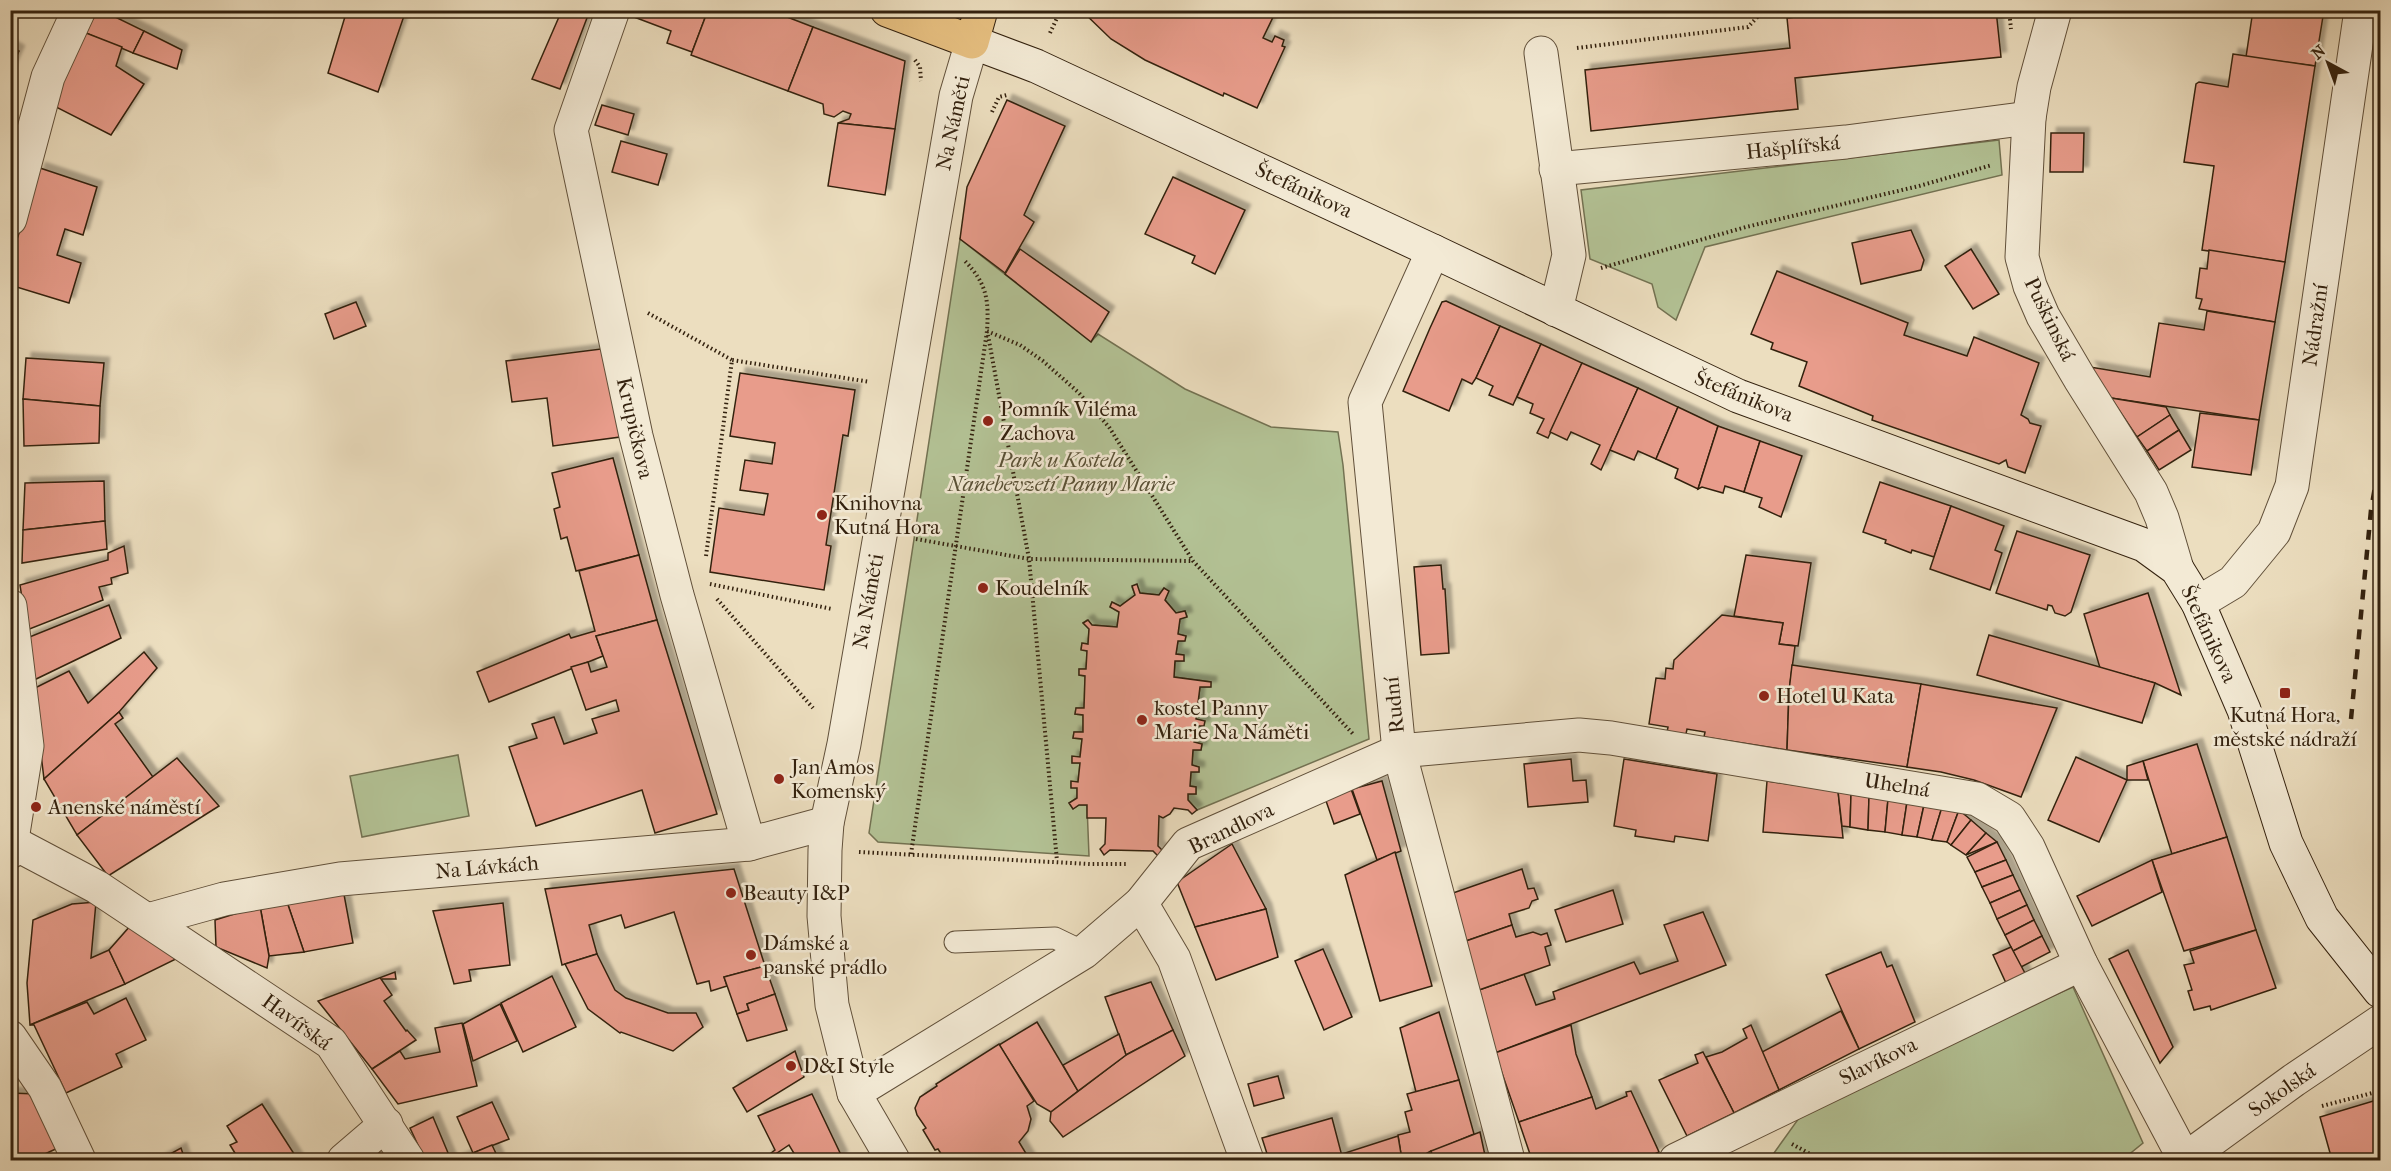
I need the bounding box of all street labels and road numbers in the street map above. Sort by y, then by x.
street label: Na Náměti [931,73,975,173]
street label: Hašplířská [1745,130,1841,164]
street label: Štefánikova [1252,157,1357,223]
street label: Puškinská [2020,273,2081,365]
street label: Nádražní [2297,281,2333,368]
street label: Štefánikova [1691,365,1797,427]
street label: Krupičkova [612,375,658,481]
street label: Na Náměti [848,551,888,651]
street label: Štefánikova [2176,582,2242,687]
street label: Rudní [1379,675,1409,734]
street label: Uhelná [1863,768,1932,802]
street label: Brandlova [1185,797,1278,859]
street label: Na Lávkách [434,851,540,883]
street label: Havířská [258,989,337,1055]
street label: Slavíkova [1835,1032,1921,1090]
street label: Sokolská [2244,1058,2320,1122]

